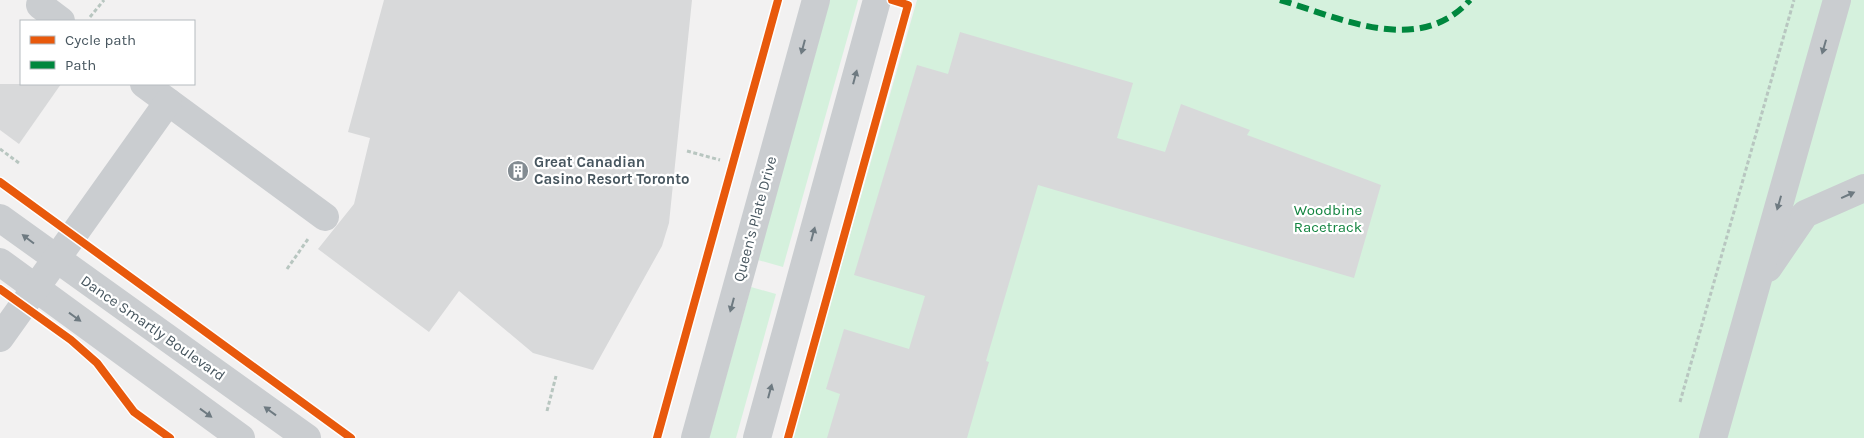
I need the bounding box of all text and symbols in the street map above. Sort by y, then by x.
legend [20,20,195,85]
text: Cycle path [65,31,136,49]
one-way arrow [1820,39,1828,54]
one-way arrow [798,40,806,55]
text: Path [65,56,96,74]
one-way arrow [852,70,860,85]
place label: Great Canadian Casino Resort Toronto [534,153,690,188]
street label: Queen's Plate Drive [730,154,780,284]
building icon: Great Canadian Casino Resort Toronto [506,159,530,183]
one-way arrow [1841,191,1855,199]
one-way arrow [1775,196,1783,211]
park label: Woodbine Racetrack [1294,201,1362,236]
one-way arrow [809,227,817,242]
one-way arrow [22,233,35,244]
street label: Dance Smartly Boulevard [77,271,229,385]
one-way arrow [727,297,735,312]
one-way arrow [68,312,81,323]
one-way arrow [766,383,774,398]
one-way arrow [263,406,277,416]
one-way arrow [199,408,212,419]

